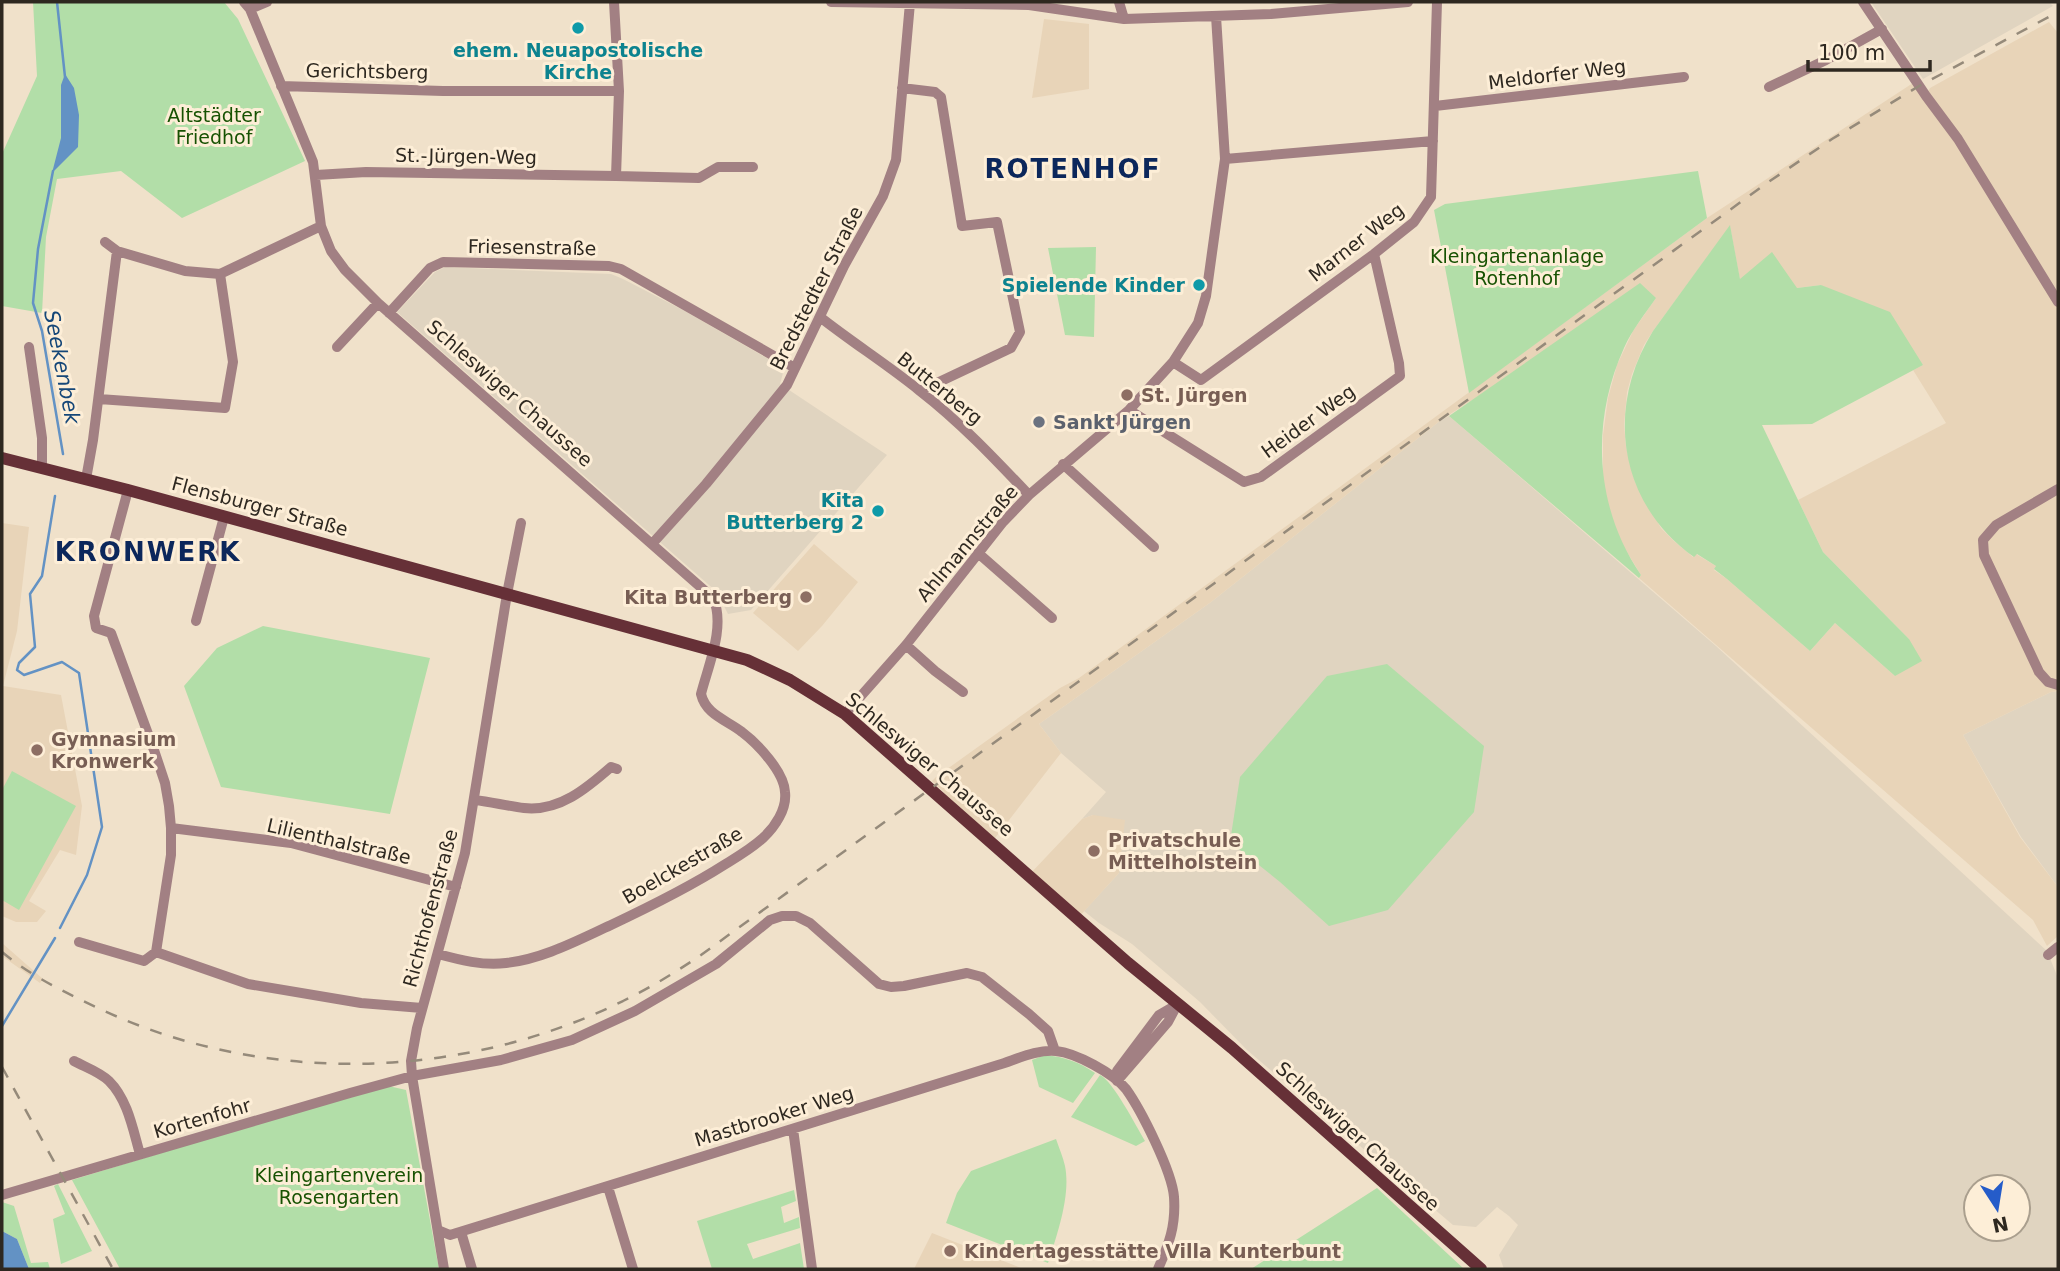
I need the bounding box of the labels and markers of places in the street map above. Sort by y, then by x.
marker: ehem. Neuapostolische Kirche [570,20,586,36]
place label: ehem. Neuapostolische Kirche [453,39,703,83]
place label: Spielende Kinder [1002,274,1186,296]
marker: Spielende Kinder [1191,277,1207,293]
place label: St. Jürgen [1141,384,1248,406]
marker: St. Jürgen [1119,387,1135,403]
place label: Sankt Jürgen [1053,411,1191,433]
marker: Sankt Jürgen [1031,414,1047,430]
place label: Kita Butterberg 2 [726,489,864,533]
marker: Kita Butterberg 2 [870,503,886,519]
place label: Kita Butterberg [624,586,792,608]
marker: Kita Butterberg [798,589,814,605]
place label: Gymnasium Kronwerk [51,728,176,772]
marker: Gymnasium Kronwerk [29,742,45,758]
place label: Privatschule Mittelholstein [1108,829,1257,873]
marker: Privatschule Mittelholstein [1086,843,1102,859]
place label: Kindertagesstätte Villa Kunterbunt [964,1240,1341,1262]
marker: Kindertagesstätte Villa Kunterbunt [942,1243,958,1259]

